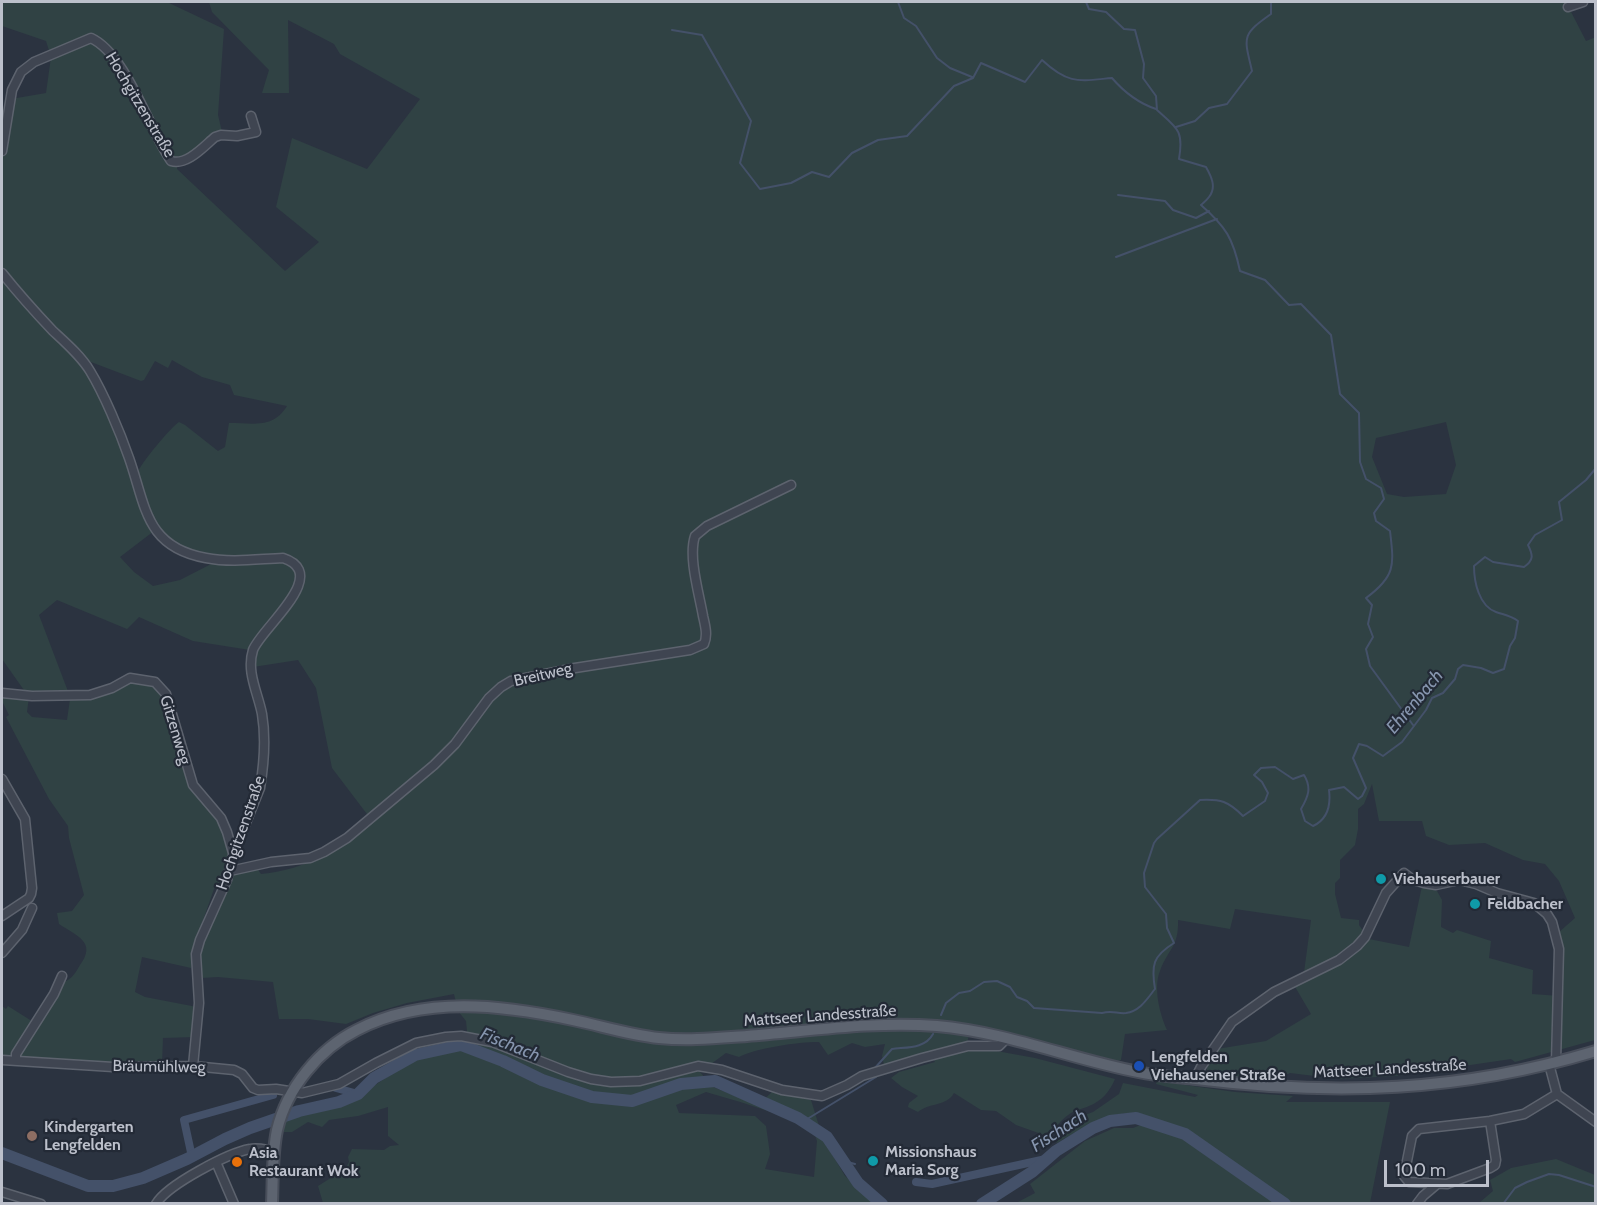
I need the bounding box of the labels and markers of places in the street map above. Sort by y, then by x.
place label: Viehauserbauer [1393,869,1500,889]
marker: Viehauserbauer [1374,872,1388,886]
place label: Feldbacher [1487,894,1563,914]
marker: Feldbacher [1468,897,1482,911]
place label: Lengfelden Viehausener Straße [1151,1047,1285,1085]
marker: Lengfelden Viehausener Straße [1132,1059,1146,1073]
place label: Kindergarten Lengfelden [44,1117,134,1155]
marker: Kindergarten Lengfelden [25,1129,39,1143]
place label: Missionshaus Maria Sorg [885,1142,976,1180]
place label: Asia Restaurant Wok [249,1143,359,1181]
marker: Missionshaus Maria Sorg [866,1154,880,1168]
marker: Asia Restaurant Wok [230,1155,244,1169]

